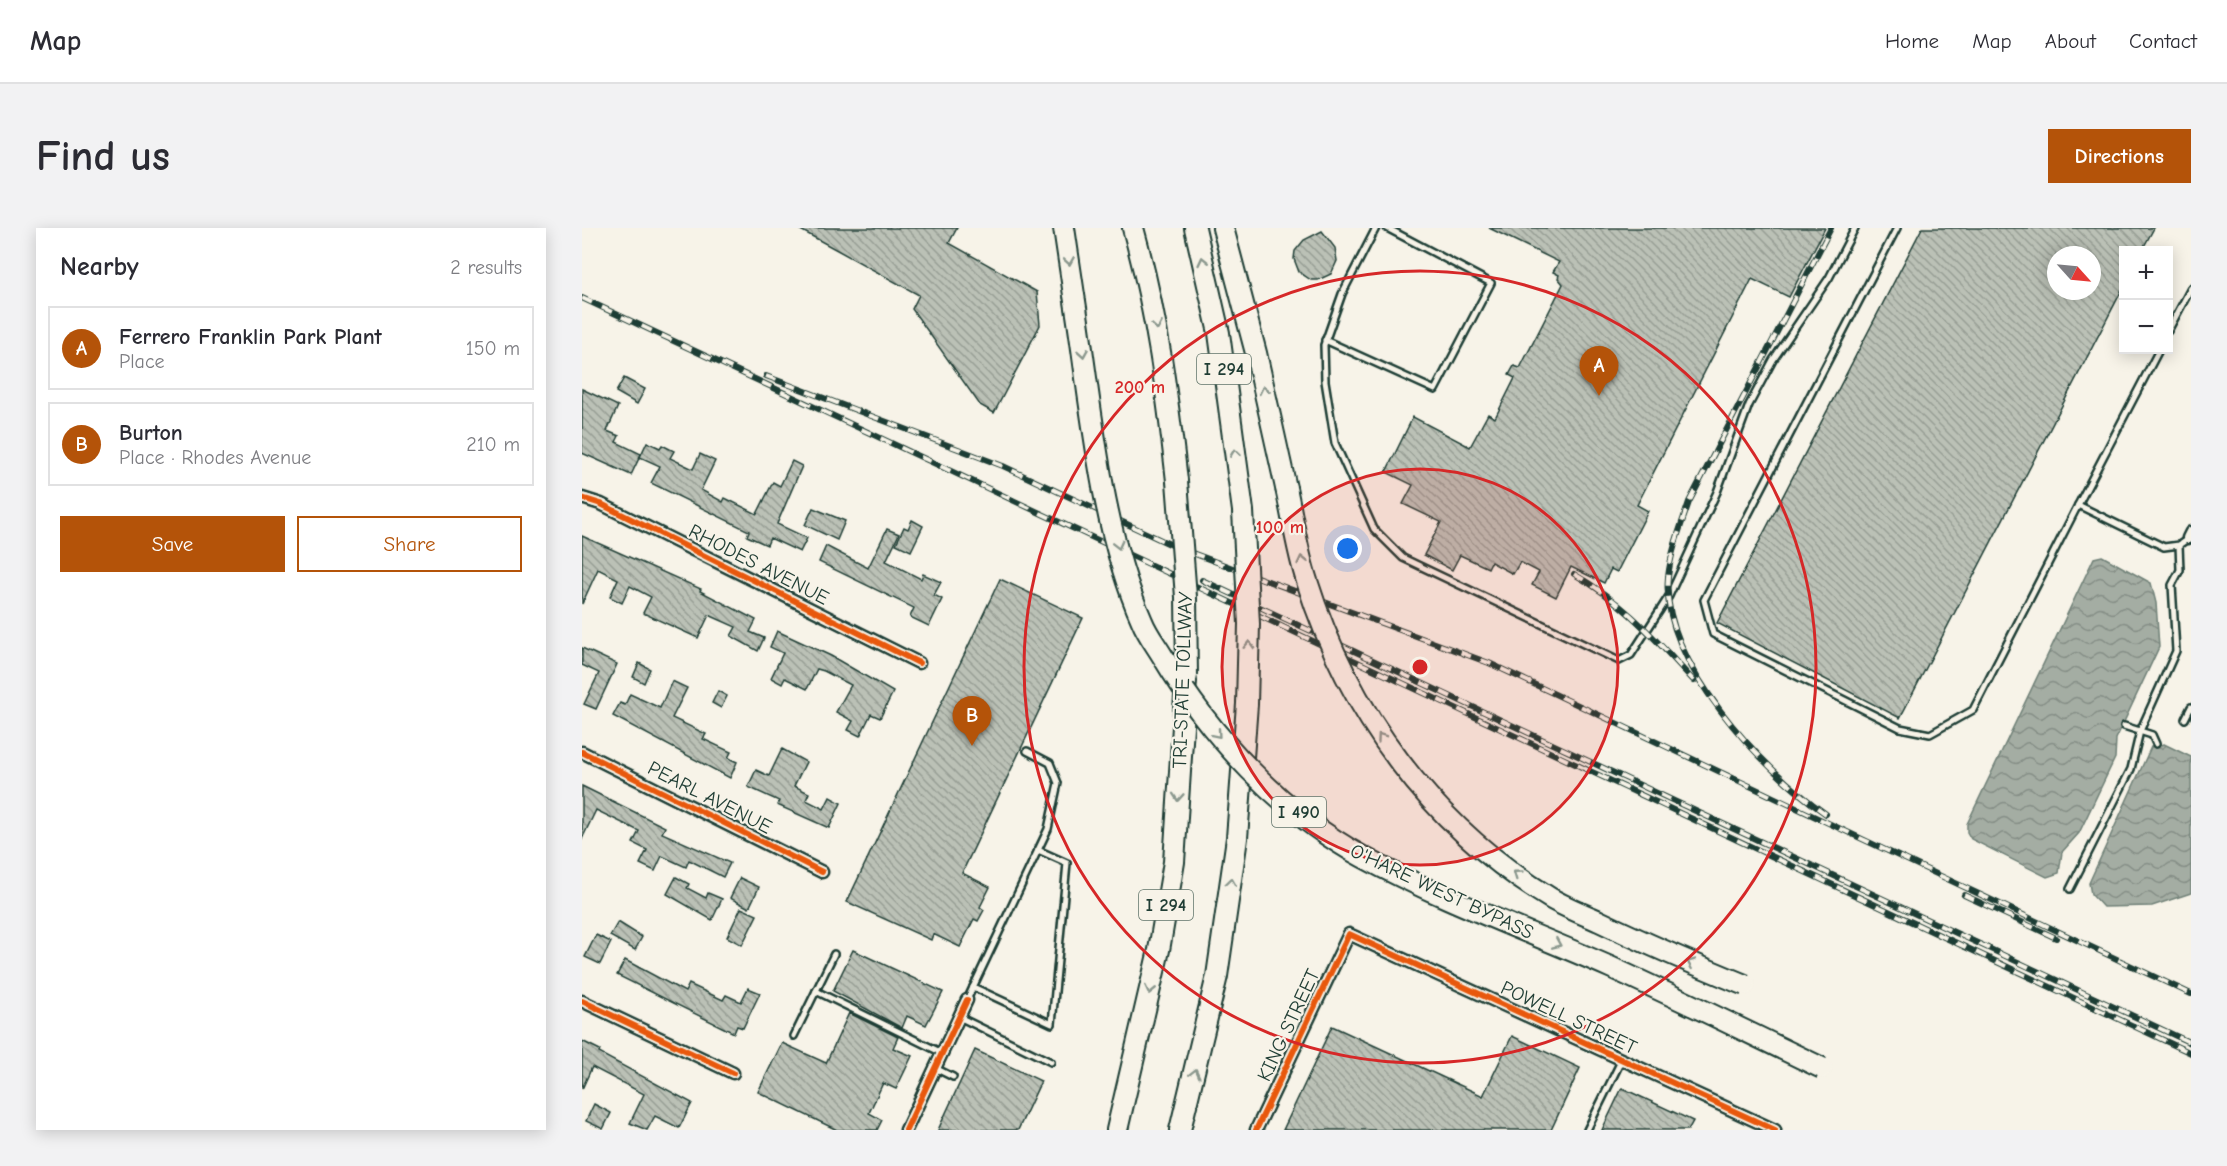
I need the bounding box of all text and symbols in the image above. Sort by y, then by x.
text: Map [30,25,81,57]
text: Home [1885,29,1939,53]
text: Map [1972,29,2012,53]
text: About [2045,29,2096,53]
text: Contact [2129,29,2197,53]
button: Directions [2048,129,2191,183]
text: Find us [36,132,170,181]
north arrow [2047,246,2101,300]
map controls [2119,246,2173,354]
button: + [2119,246,2173,300]
text: Nearby [60,252,139,282]
text: 2 results [450,256,522,279]
one-way arrow [1062,256,1075,266]
one-way arrow [1197,256,1210,266]
button: − [2119,300,2173,354]
one-way arrow [1150,320,1163,330]
text: Ferrero Franklin Park Plant [119,324,382,350]
text: A [76,337,87,360]
text: 150 m [466,337,520,360]
pin: A [1580,346,1618,396]
one-way arrow [1077,348,1089,357]
text: Place [119,350,165,373]
road number: I 294 [1197,354,1251,384]
text: 200 m [1115,377,1165,398]
one-way arrow [1258,385,1271,395]
text: Burton [119,420,183,446]
text: B [75,433,88,456]
text: 210 m [466,433,520,456]
text: Place · Rhodes Avenue [119,446,311,469]
one-way arrow [1230,449,1242,458]
button: Save [60,516,285,572]
button: Share [297,516,522,572]
text: 100 m [1256,517,1304,538]
street label: RHODES AVENUE [685,519,833,610]
your location [1333,534,1362,563]
one-way arrow [1110,539,1123,549]
one-way arrow [1296,555,1309,565]
street label: TRI-STATE TOLLWAY [1168,591,1197,769]
one-way arrow [1242,641,1255,650]
centre of rings [1410,657,1430,677]
pin: B [952,696,992,746]
one-way arrow [1210,727,1221,738]
one-way arrow [1377,733,1388,744]
street label: PEARL AVENUE [644,756,776,839]
one-way arrow [1172,793,1185,802]
road number: I 490 [1272,797,1326,827]
street label: O'HARE WEST BYPASS [1347,839,1537,944]
one-way arrow [1513,871,1524,882]
one-way arrow [1224,877,1236,886]
road number: I 294 [1139,890,1193,920]
one-way arrow [1551,937,1562,949]
one-way arrow [1686,958,1697,970]
street label: KING STREET [1252,965,1325,1085]
street label: POWELL STREET [1497,976,1641,1059]
one-way arrow [1144,984,1157,994]
one-way arrow [1187,1069,1200,1079]

